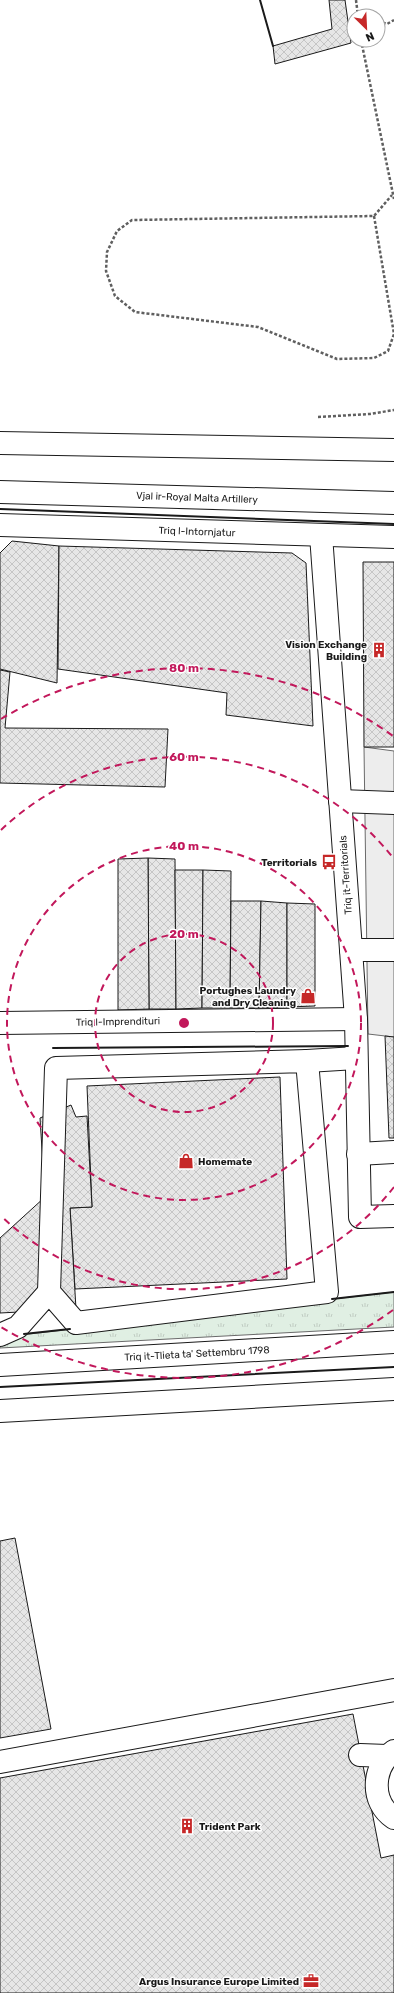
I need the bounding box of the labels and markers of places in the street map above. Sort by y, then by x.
place label: Vision Exchange Building [285,639,367,663]
building icon: Vision Exchange Building [370,641,388,659]
bus stop icon: Territorials [320,853,338,871]
place label: Territorials [261,857,317,869]
place label: Portughes Laundry and Dry Cleaning [200,985,296,1009]
shop icon: Portughes Laundry and Dry Cleaning [299,987,317,1005]
centre of rings [177,1016,191,1030]
shop icon: Homemate [177,1152,195,1170]
place label: Homemate [198,1156,252,1168]
building icon: Trident Park [178,1817,196,1835]
place label: Trident Park [199,1821,261,1833]
office icon: Argus Insurance Europe Limited [302,1972,320,1990]
place label: Argus Insurance Europe Limited [139,1976,299,1988]

